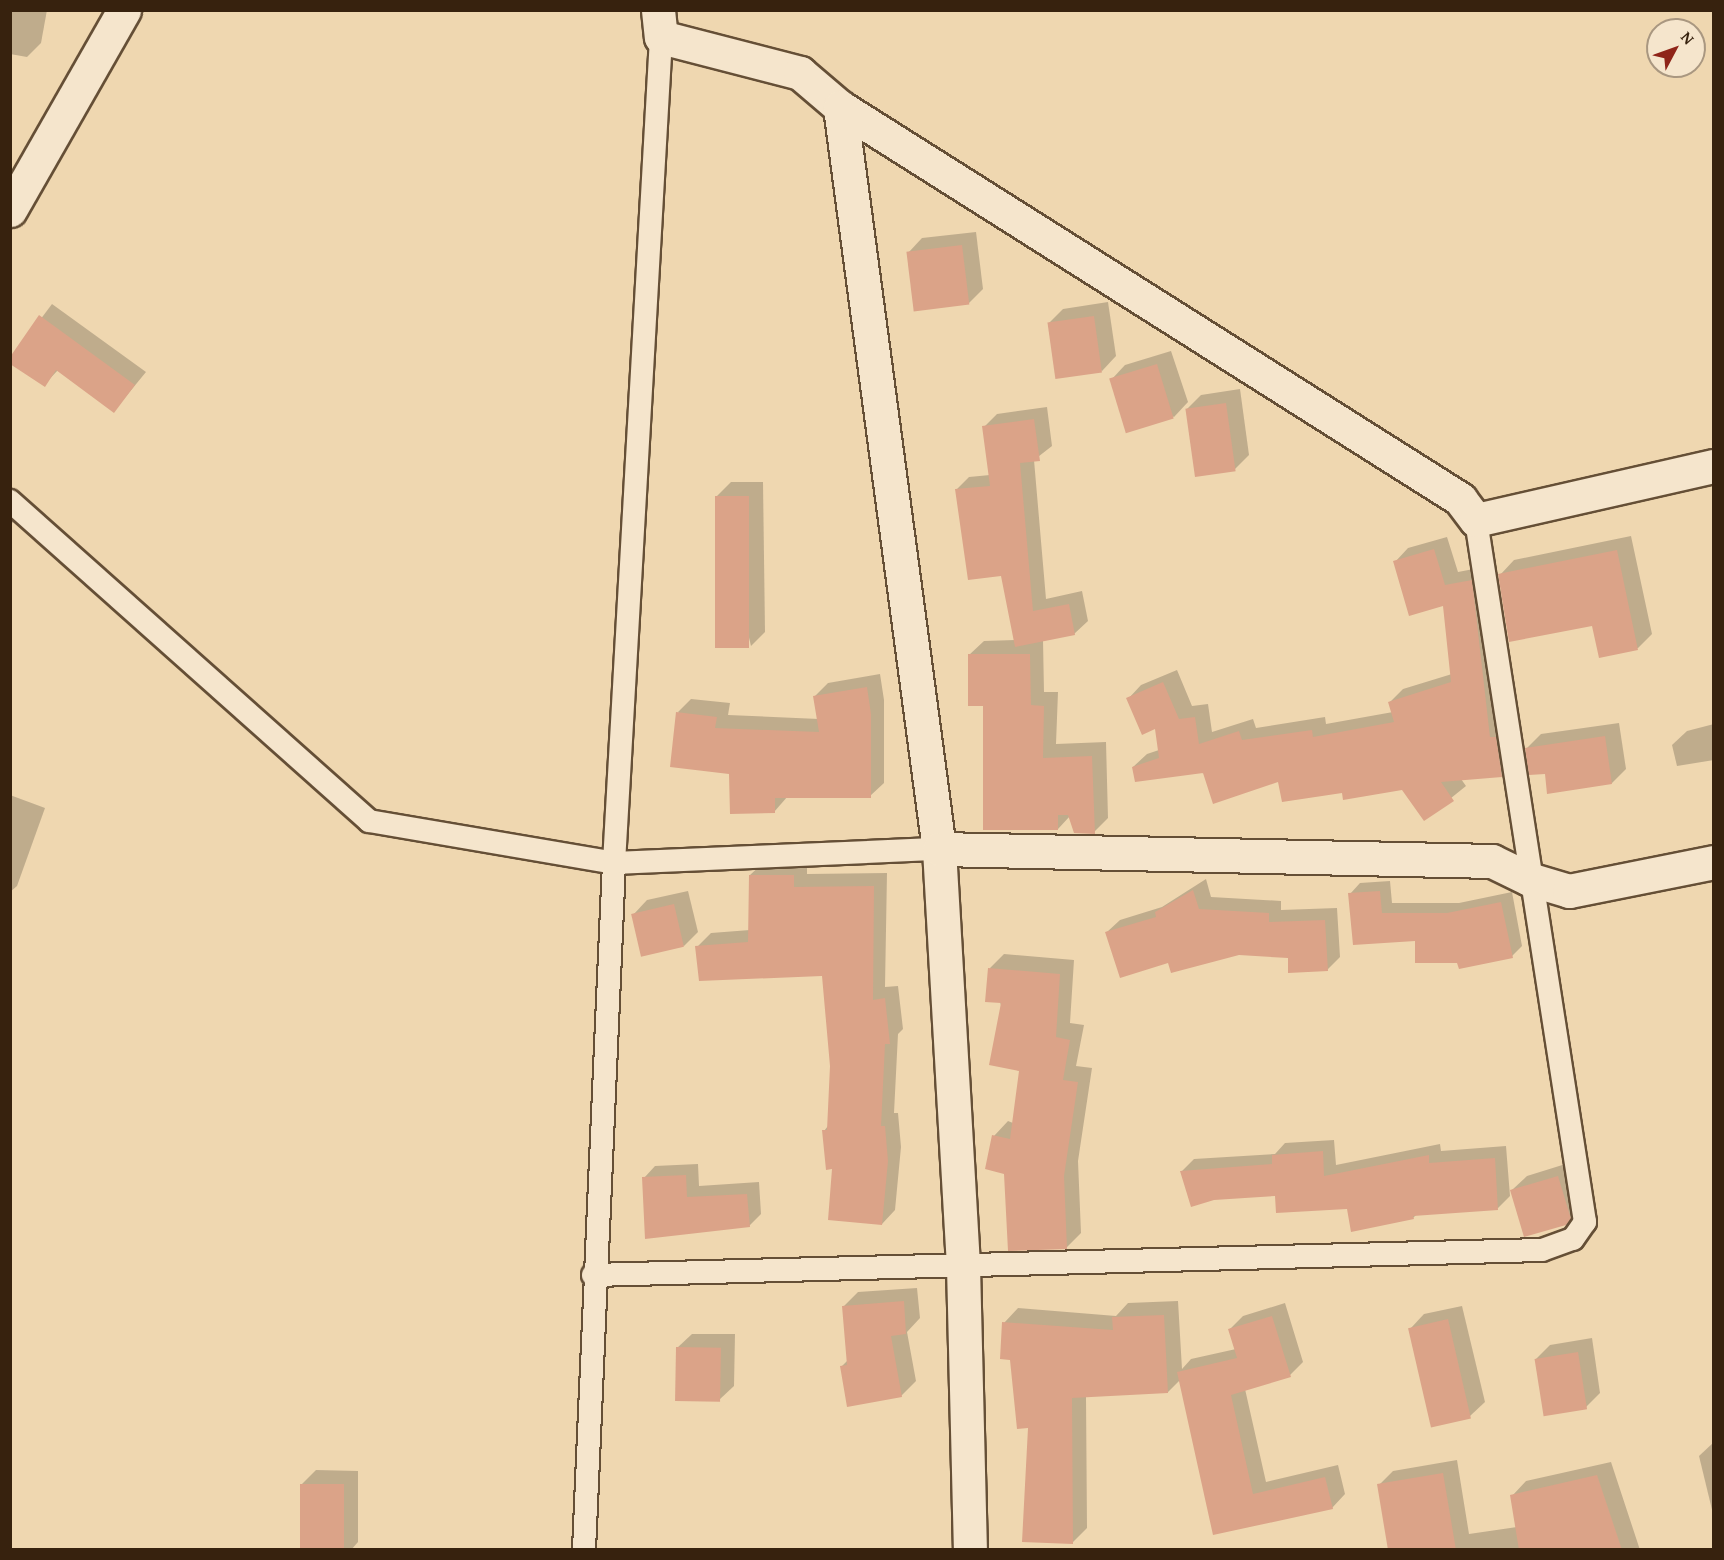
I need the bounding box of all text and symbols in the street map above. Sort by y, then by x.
north arrow [1646,18,1706,78]
text: N [1676,26,1701,49]

